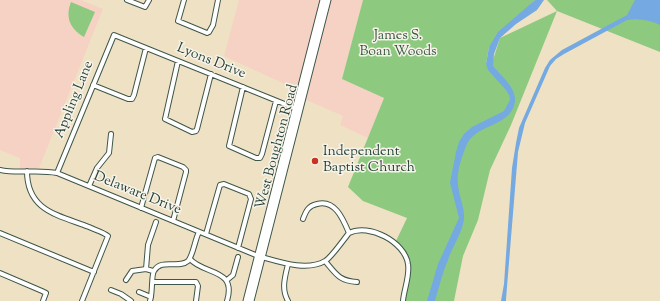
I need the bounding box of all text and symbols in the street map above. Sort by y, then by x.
park label: James S. Boan Woods [359,29,437,62]
street label: Lyons Drive [174,41,248,83]
street label: Appling Lane [52,59,98,141]
street label: West Boughton Road [253,83,303,211]
place label: Independent Baptist Church [323,145,415,178]
marker: Independent Baptist Church [310,156,320,166]
street label: Delaware Drive [91,169,183,219]

